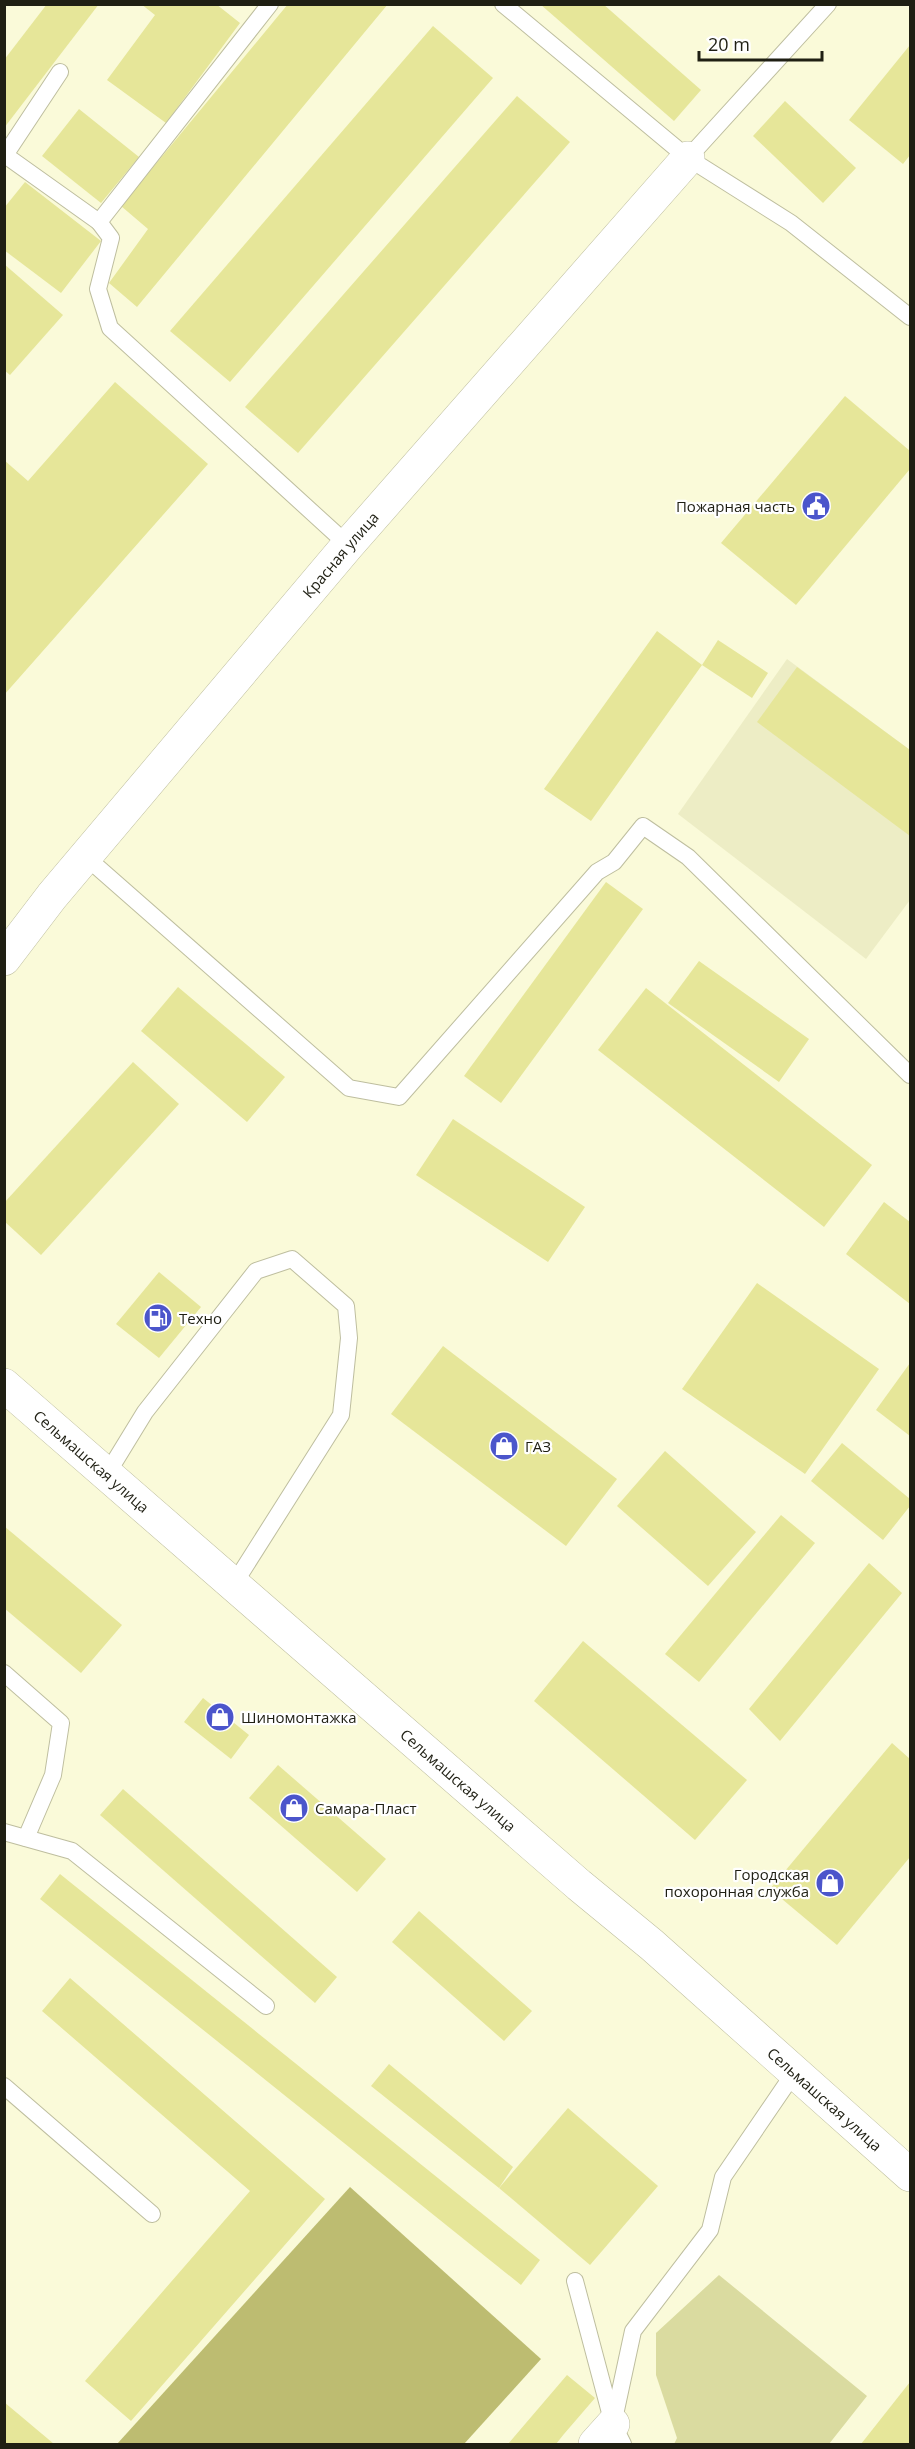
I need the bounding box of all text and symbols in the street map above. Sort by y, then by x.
scale bar [699,24,822,62]
text: 20 m [708,32,750,56]
public building icon: Пожарная часть [800,490,832,522]
place label: Пожарная часть [676,496,795,516]
street label: Красная улица [298,507,383,602]
fuel station icon: Техно [142,1302,174,1334]
place label: Техно [179,1308,222,1328]
street label: Сельмашская улица [30,1405,154,1517]
shop icon: ГАЗ [488,1430,520,1462]
place label: ГАЗ [525,1436,551,1456]
shop icon: Шиномонтажка [204,1701,236,1733]
place label: Шиномонтажка [241,1707,357,1727]
street label: Сельмашская улица [396,1724,520,1836]
shop icon: Самара-Пласт [278,1792,310,1824]
place label: Самара-Пласт [315,1798,417,1818]
place label: Городская похоронная служба [665,1864,809,1901]
shop icon: Городская похоронная служба [814,1867,846,1899]
street label: Сельмашская улица [763,2043,886,2155]

